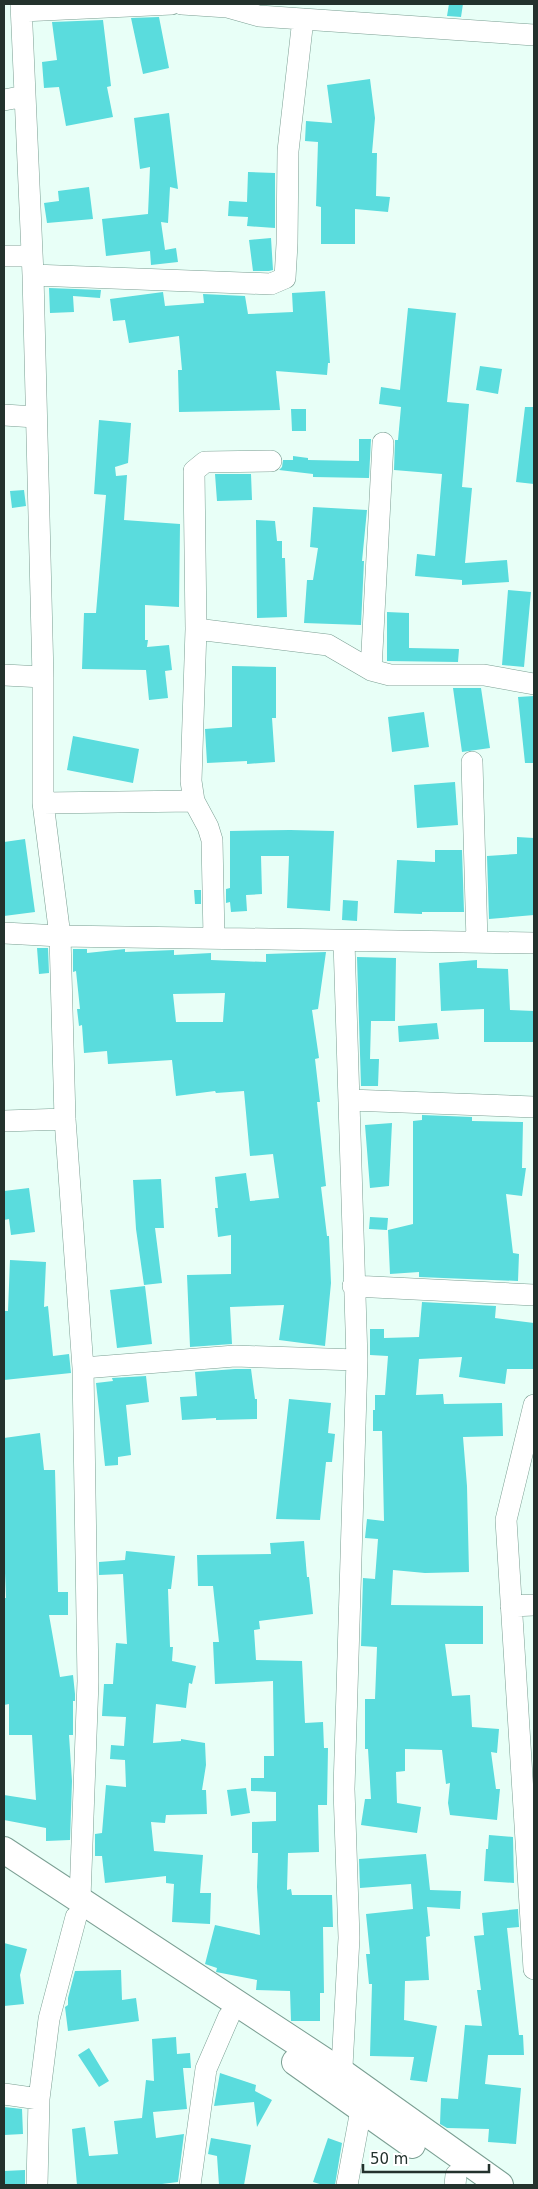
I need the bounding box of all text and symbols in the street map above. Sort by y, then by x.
scale bar [363,2142,489,2174]
text: 50 m [370,2150,408,2168]

